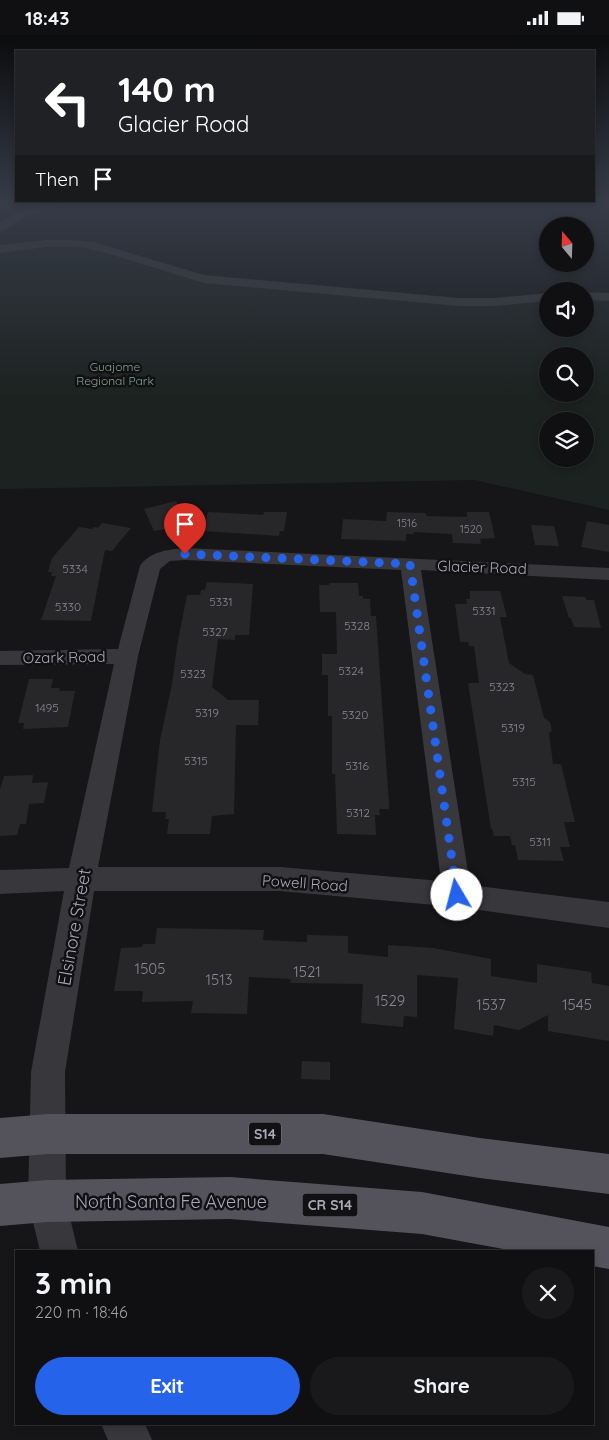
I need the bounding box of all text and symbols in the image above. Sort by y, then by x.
text: 18:43 [25,6,69,30]
text: 140 m [118,67,216,111]
icon: left [35,70,100,135]
text: Glacier Road [118,110,249,138]
icon: arrive [89,165,117,193]
text: Then [35,167,79,191]
north arrow [539,217,594,273]
map controls [539,217,594,467]
button: sound [539,282,594,337]
button: search [539,347,594,402]
park label: Guajome Regional Park [76,359,154,388]
button: layers [539,412,594,467]
pin [164,503,206,554]
icon: arrive [171,510,199,538]
house number: 1516 [397,516,417,530]
house number: 1520 [460,522,482,536]
street label: Glacier Road [437,556,527,578]
house number: 5334 [62,561,88,576]
house number: 5331 [209,594,233,609]
house number: 5330 [55,599,81,614]
house number: 5331 [472,603,496,618]
house number: 5328 [344,618,370,633]
house number: 5327 [202,624,228,639]
street label: Ozark Road [22,647,106,667]
house number: 5324 [338,663,364,678]
house number: 5323 [180,666,206,681]
house number: 5323 [489,679,515,694]
house number: 1495 [35,700,59,715]
house number: 5319 [195,705,219,720]
house number: 5320 [342,707,368,722]
house number: 5319 [501,720,525,735]
house number: 5315 [184,753,208,768]
house number: 5316 [345,758,369,773]
house number: 5315 [512,774,536,789]
house number: 5312 [346,805,370,820]
house number: 5311 [529,834,551,849]
street label: Elsinore Street [52,867,96,987]
position arrow [430,868,482,920]
street label: Powell Road [262,871,348,895]
house number: 1505 [135,959,165,978]
house number: 1521 [293,962,321,981]
house number: 1513 [205,970,233,989]
house number: 1529 [375,991,405,1010]
house number: 1537 [476,995,506,1014]
house number: 1545 [562,995,592,1014]
road number: S14 [249,1123,281,1145]
street label: North Santa Fe Avenue [75,1190,267,1213]
road number: CR S14 [302,1193,358,1217]
text: 3 min [35,1264,112,1302]
button: close [522,1267,574,1319]
text: 220 m · 18:46 [35,1302,128,1322]
button: Exit [35,1357,300,1415]
button: Share [310,1357,574,1415]

